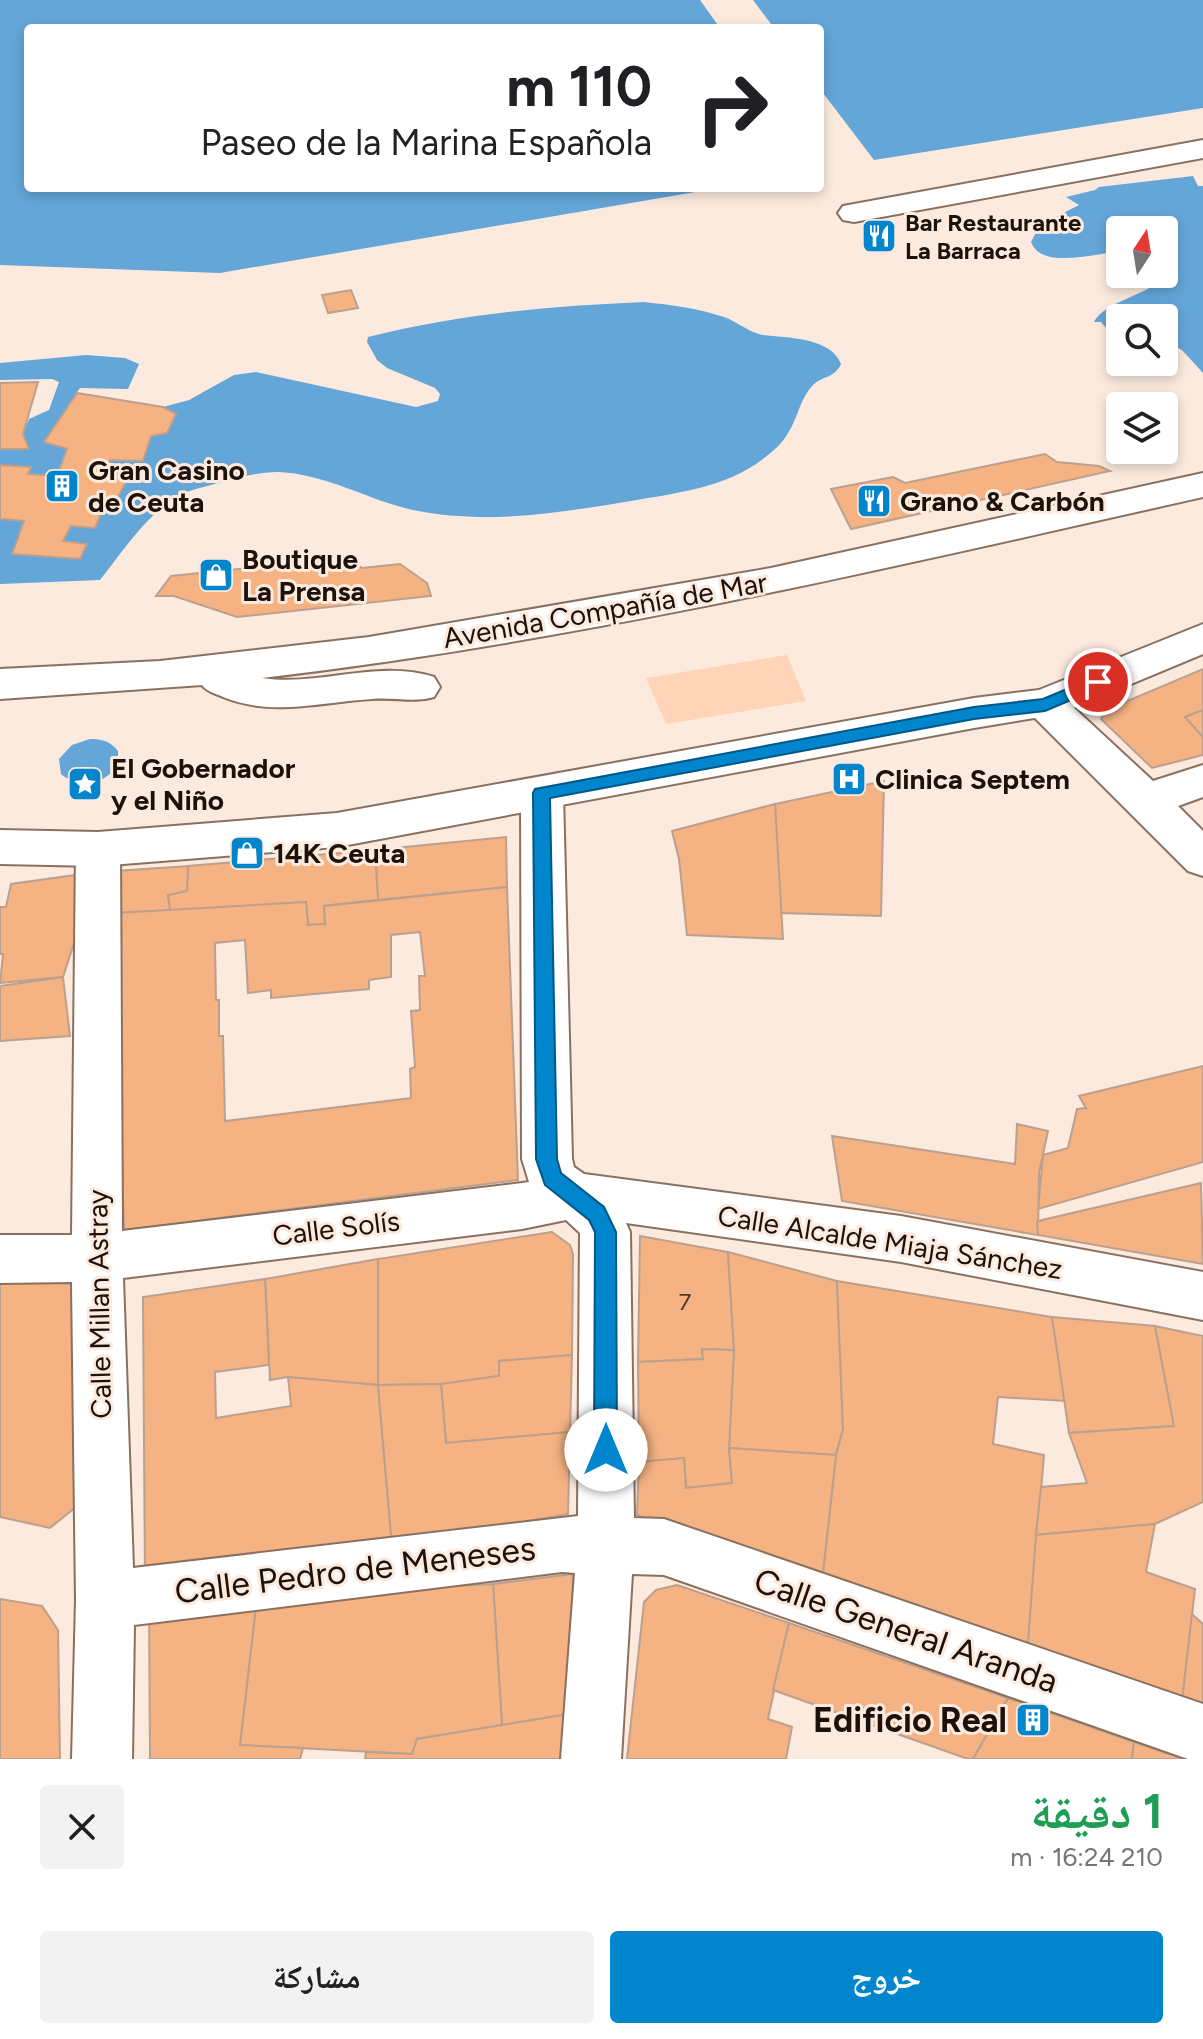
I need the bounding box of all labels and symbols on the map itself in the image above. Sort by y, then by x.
place label: Bar Restaurante La Barraca [905,208,1081,265]
north arrow [1106,216,1178,288]
restaurant icon: Bar Restaurante La Barraca [860,217,898,255]
place label: Gran Casino de Ceuta [88,453,245,519]
building icon: Gran Casino de Ceuta [43,467,81,505]
restaurant icon: Grano & Carbón [855,482,893,520]
place label: Grano & Carbón [900,484,1105,518]
place label: Boutique La Prensa [242,542,365,608]
shop icon: Boutique La Prensa [197,556,235,594]
street label: Avenida Compañía de Mar [440,565,770,655]
pin [1064,648,1132,716]
place label: El Gobernador y el Niño [111,751,296,817]
hospital icon: Clinica Septem [830,760,868,798]
place label: Clinica Septem [875,762,1070,796]
place icon: El Gobernador y el Niño [66,765,104,803]
shop icon: 14K Ceuta [228,834,266,872]
place label: 14K Ceuta [273,836,406,870]
street label: Calle Millan Astray [80,1189,118,1419]
street label: Calle Alcalde Miaja Sánchez [715,1198,1065,1286]
street label: Calle Solís [270,1203,402,1253]
house number: 7 [679,1287,692,1316]
position arrow [564,1408,648,1492]
street label: Calle Pedro de Meneses [172,1528,538,1612]
street label: Calle General Aranda [749,1560,1063,1702]
place label: Edificio Real [813,1700,1007,1741]
building icon: Edificio Real [1014,1701,1052,1739]

